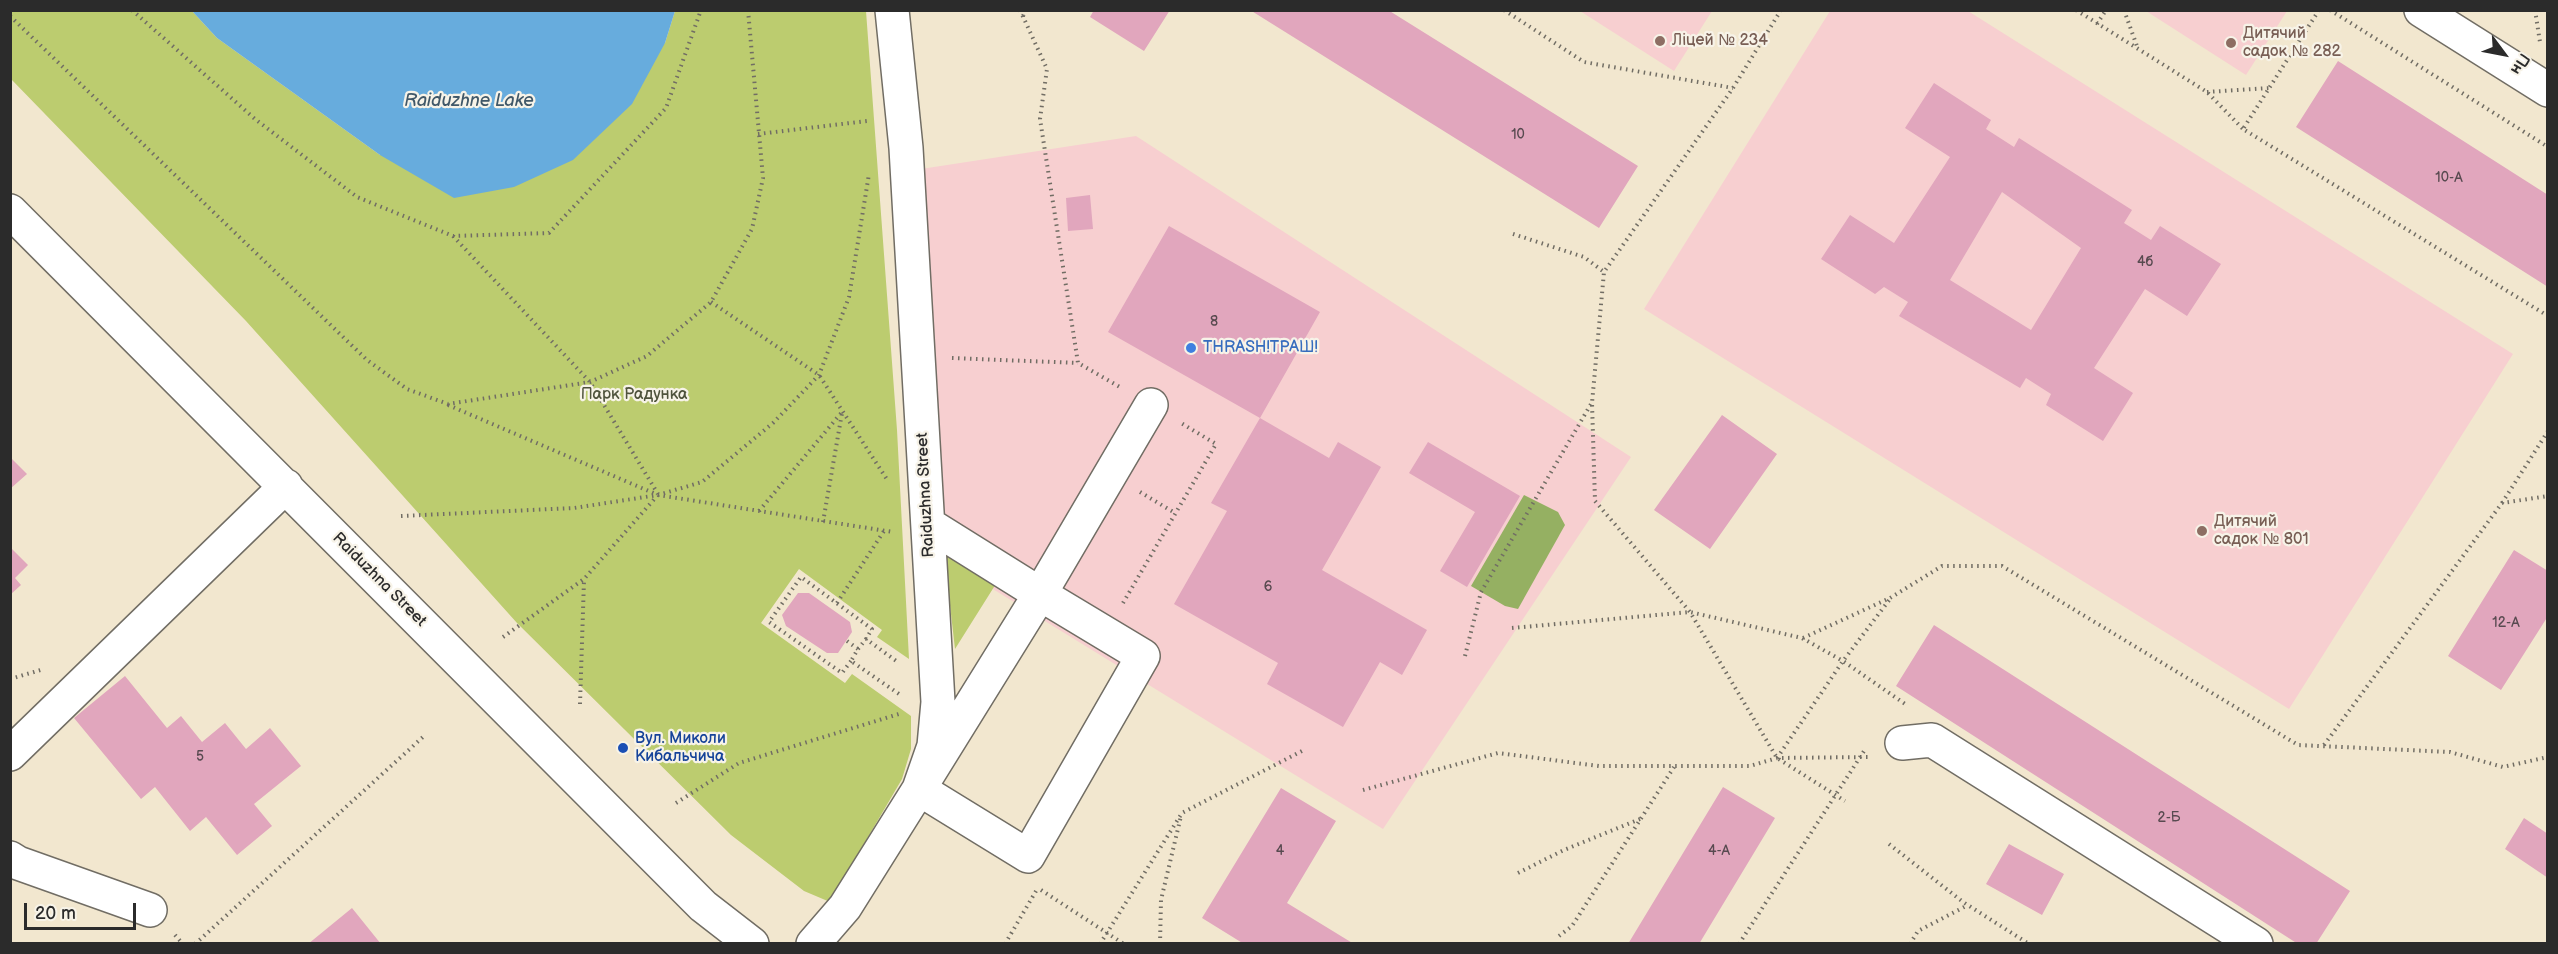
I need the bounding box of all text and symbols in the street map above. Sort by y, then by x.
place label: Дитячий садок № 282 [2243,24,2341,62]
north arrow [2474,24,2534,84]
place label: Ліцей № 234 [1672,31,1768,51]
marker: Ліцей № 234 [1653,34,1667,48]
marker: Дитячий садок № 282 [2224,36,2238,50]
text: Пн [2506,50,2533,78]
water label: Raiduzhne Lake [404,90,534,112]
house number: 10 [1511,127,1525,143]
house number: 10-А [2435,170,2463,186]
house number: 4б [2137,254,2153,270]
house number: 8 [1210,314,1218,330]
place label: ТHRASH!ТРАШ! [1203,338,1318,358]
marker: ТHRASH!ТРАШ! [1184,341,1198,355]
park label: Парк Радунка [581,385,687,405]
street label: Raiduzhna Street [913,432,939,558]
place label: Дитячий садок № 801 [2214,512,2309,550]
marker: Дитячий садок № 801 [2195,524,2209,538]
street label: Raiduzhna Street [328,529,430,631]
house number: 6 [1264,579,1272,595]
house number: 12-А [2492,615,2520,631]
place label: Вул. Миколи Кибальчича [635,729,726,767]
marker: Вул. Миколи Кибальчича [616,741,630,755]
house number: 5 [196,749,204,765]
house number: 2-Б [2157,810,2181,826]
house number: 4 [1276,843,1284,859]
house number: 4-А [1708,843,1730,859]
scale bar [27,891,140,929]
text: 20 m [35,903,76,924]

